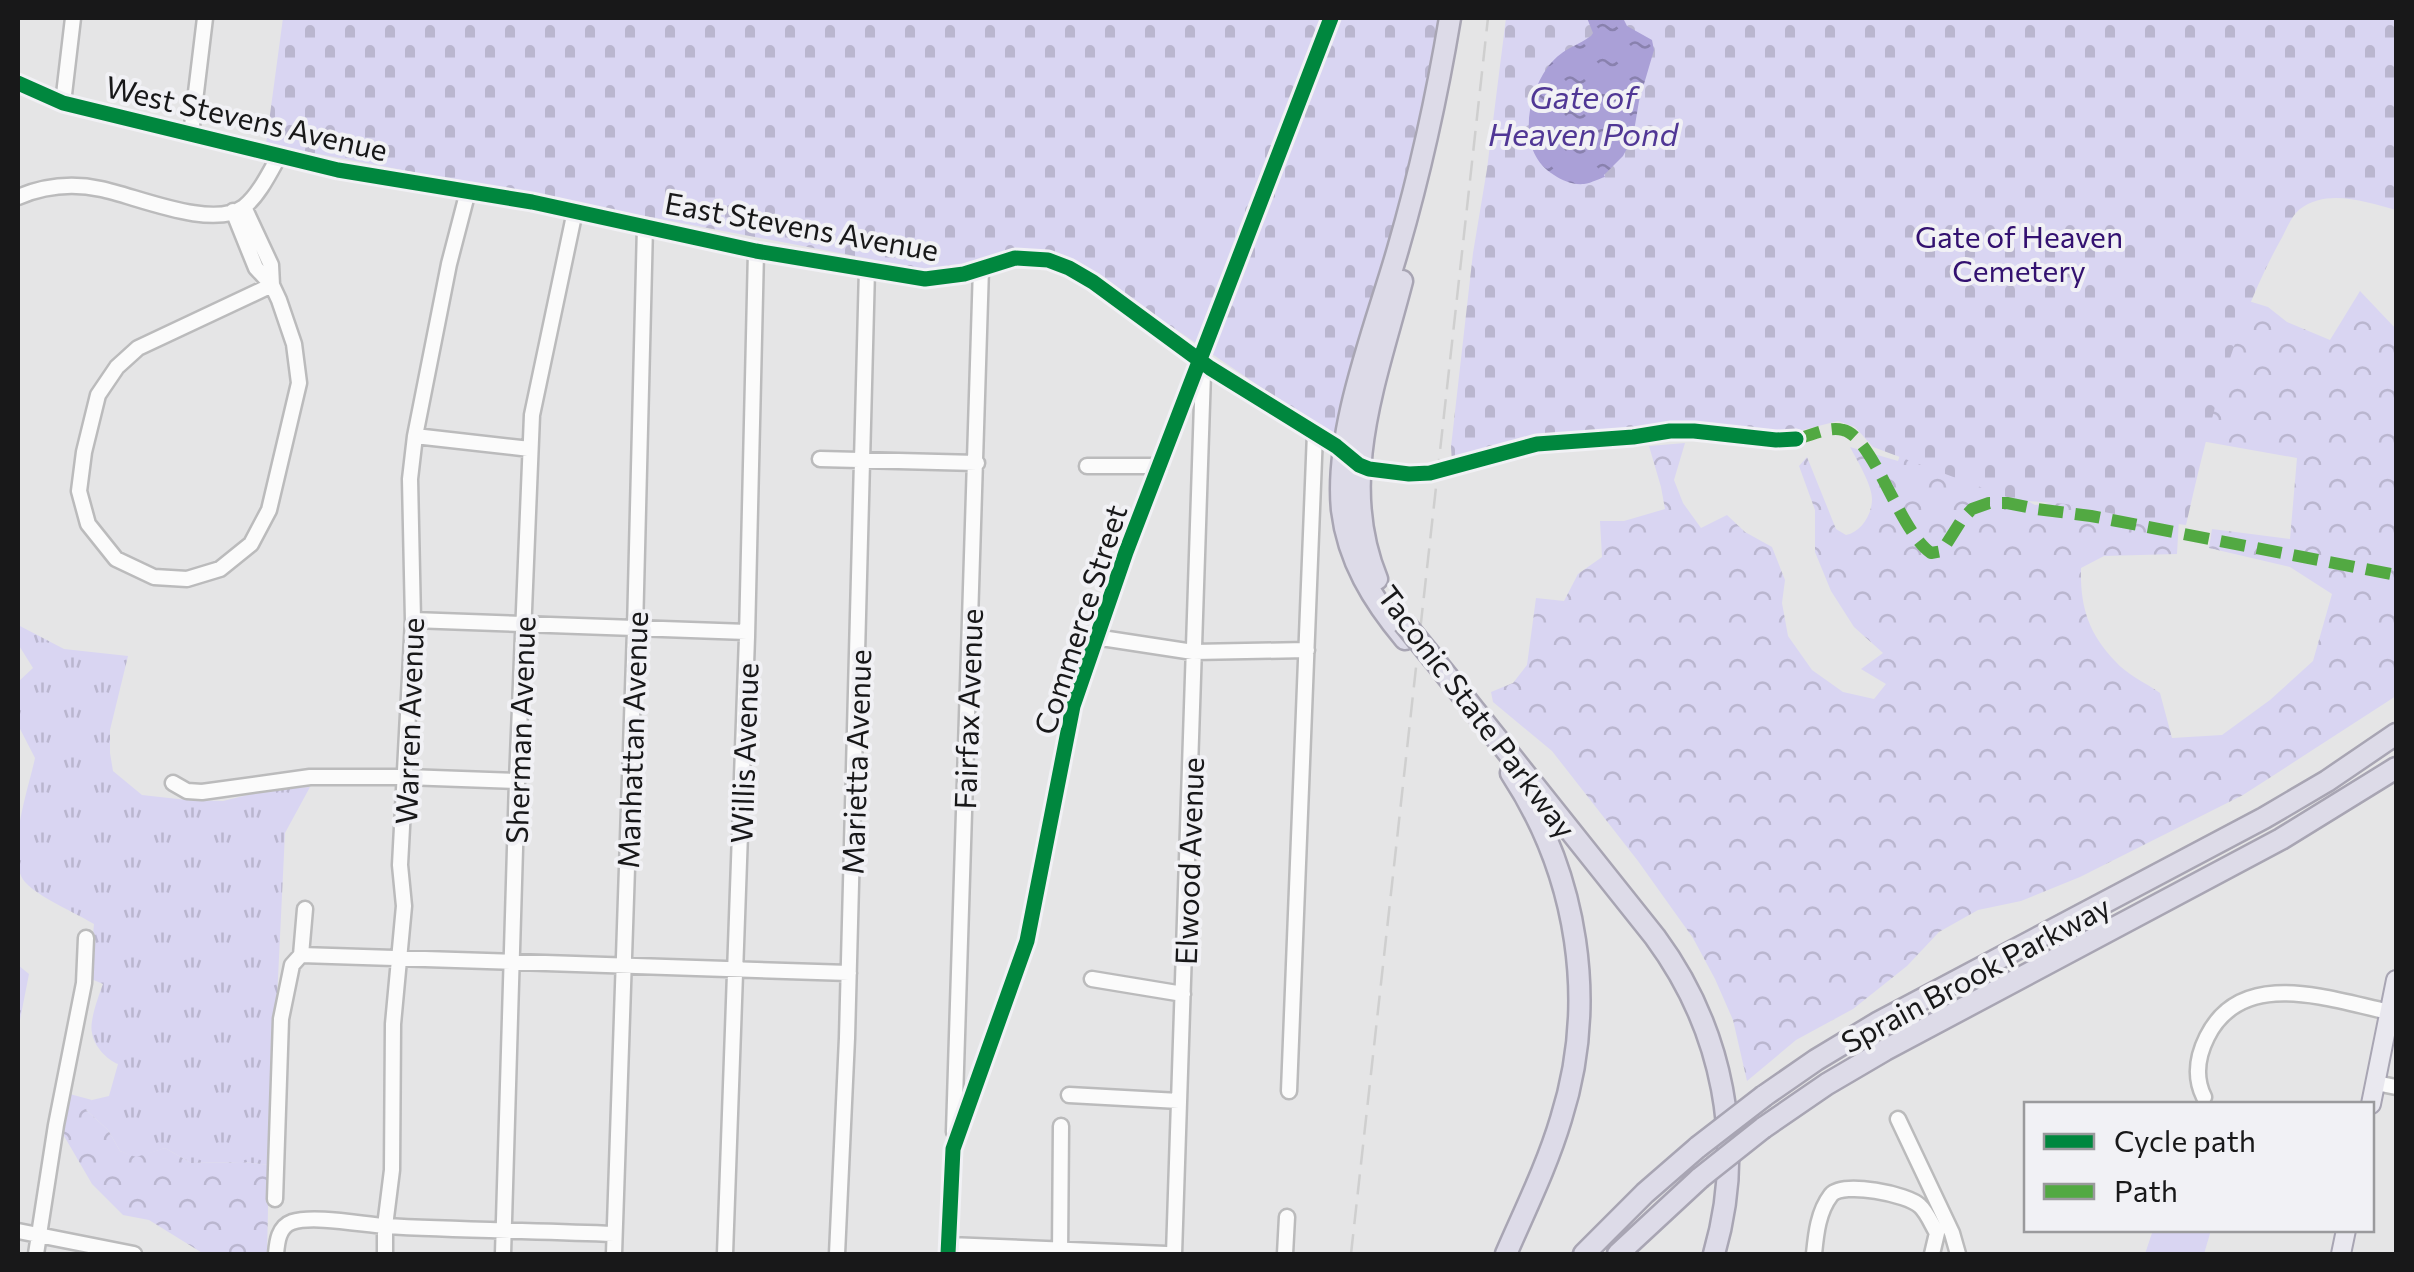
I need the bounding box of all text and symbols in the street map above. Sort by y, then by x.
street label: West Stevens Avenue [103,67,391,167]
water label: Gate of Heaven Pond [1488,76,1679,153]
street label: East Stevens Avenue [662,183,942,267]
park label: Gate of Heaven Cemetery [1915,217,2123,288]
street label: Commerce Street [1024,499,1134,739]
street label: Taconic State Parkway [1371,577,1585,845]
street label: Fairfax Avenue [945,608,989,810]
street label: Manhattan Avenue [608,611,654,869]
street label: Sherman Avenue [497,616,541,844]
street label: Warren Avenue [386,617,430,825]
street label: Marietta Avenue [833,649,877,875]
street label: Willis Avenue [721,662,765,844]
street label: Elwood Avenue [1166,756,1210,966]
street label: Sprain Brook Parkway [1834,886,2116,1060]
legend [2024,1102,2374,1232]
text: Cycle path [2114,1121,2256,1158]
text: Path [2114,1171,2178,1208]

